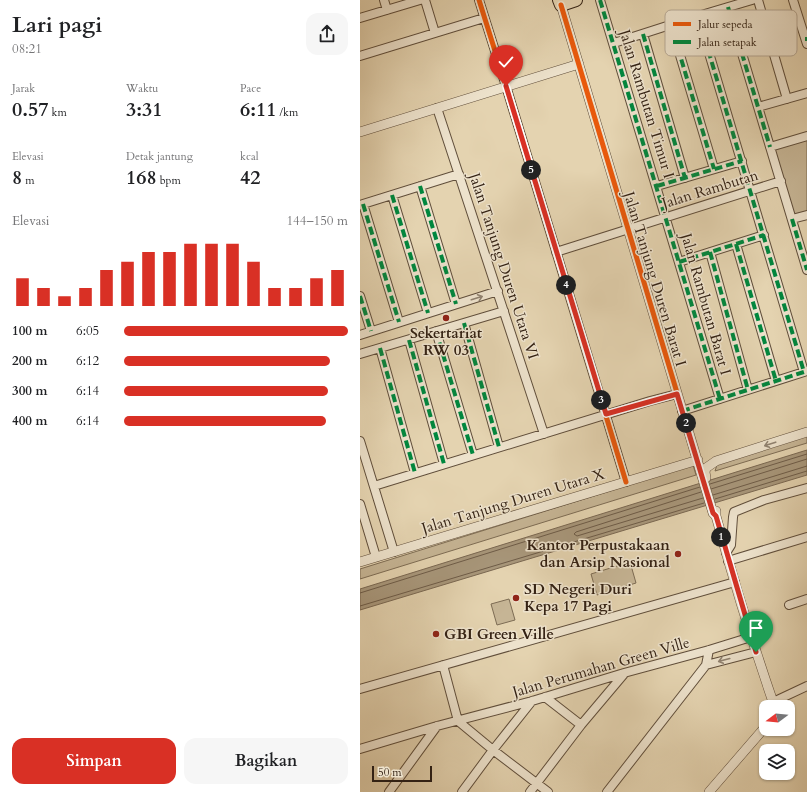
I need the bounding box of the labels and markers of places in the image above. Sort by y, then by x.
pin [489,45,523,86]
pin: 5 [521,160,541,180]
pin: 4 [556,275,576,295]
marker: Sekertariat RW 03 [441,313,451,323]
place label: Sekertariat RW 03 [410,323,483,360]
pin: 3 [591,390,611,410]
pin: 2 [676,413,696,433]
pin: 1 [711,527,731,547]
place label: Kantor Perpustakaan dan Arsip Nasional [527,535,671,572]
marker: Kantor Perpustakaan dan Arsip Nasional [673,549,683,559]
place label: SD Negeri Duri Kepa 17 Pagi [524,579,632,616]
marker: SD Negeri Duri Kepa 17 Pagi [511,593,521,603]
pin [739,611,773,652]
place label: GBI Green Ville [444,624,554,644]
marker: GBI Green Ville [431,629,441,639]

